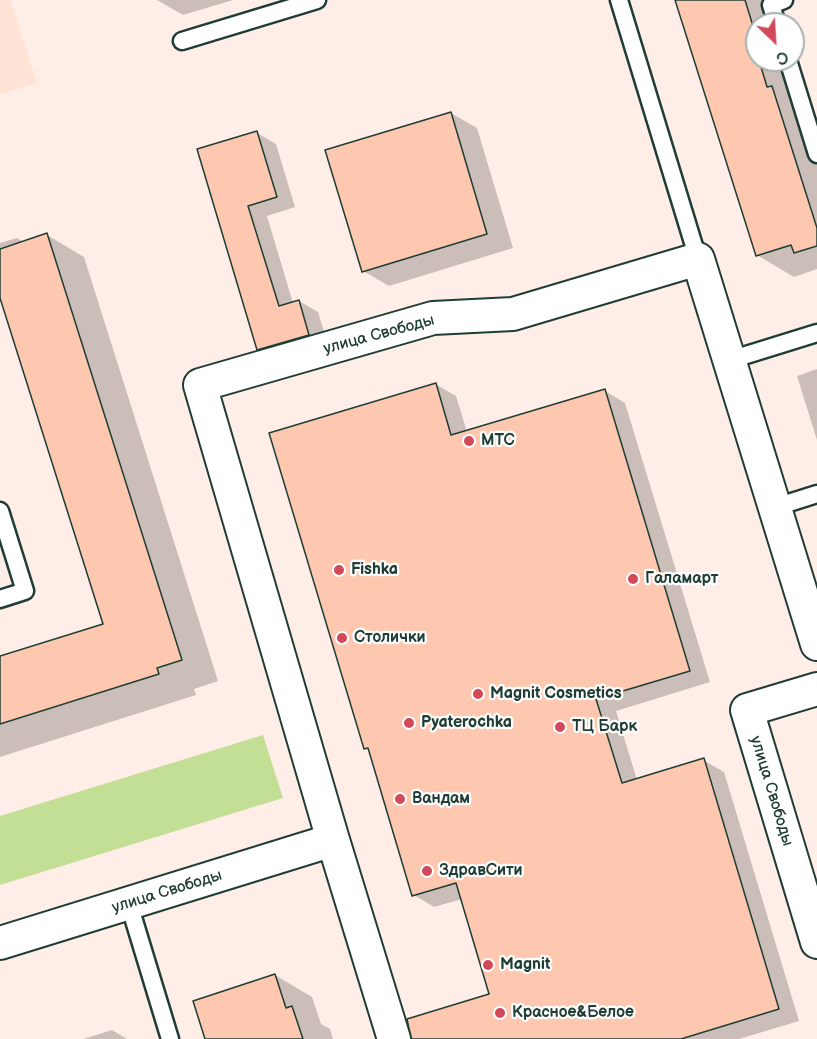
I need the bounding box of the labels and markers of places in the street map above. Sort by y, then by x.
place label: МТС [481,431,515,451]
marker: МТС [462,434,476,448]
place label: Fishka [351,560,398,580]
marker: Fishka [332,563,346,577]
place label: Галамарт [645,569,718,589]
marker: Галамарт [626,572,640,586]
place label: Столички [354,628,426,648]
marker: Столички [335,631,349,645]
place label: Magnit Cosmetics [490,684,622,704]
marker: Magnit Cosmetics [471,687,485,701]
place label: Pyaterochka [421,713,512,733]
marker: Pyaterochka [402,716,416,730]
place label: ТЦ Барк [572,717,637,737]
marker: ТЦ Барк [553,720,567,734]
place label: Вандам [412,789,470,809]
marker: Вандам [393,792,407,806]
place label: ЗдравСити [439,861,523,881]
marker: ЗдравСити [420,864,434,878]
place label: Magnit [500,955,550,975]
marker: Magnit [481,958,495,972]
place label: Красное&Белое [512,1003,634,1023]
marker: Красное&Белое [493,1006,507,1020]

